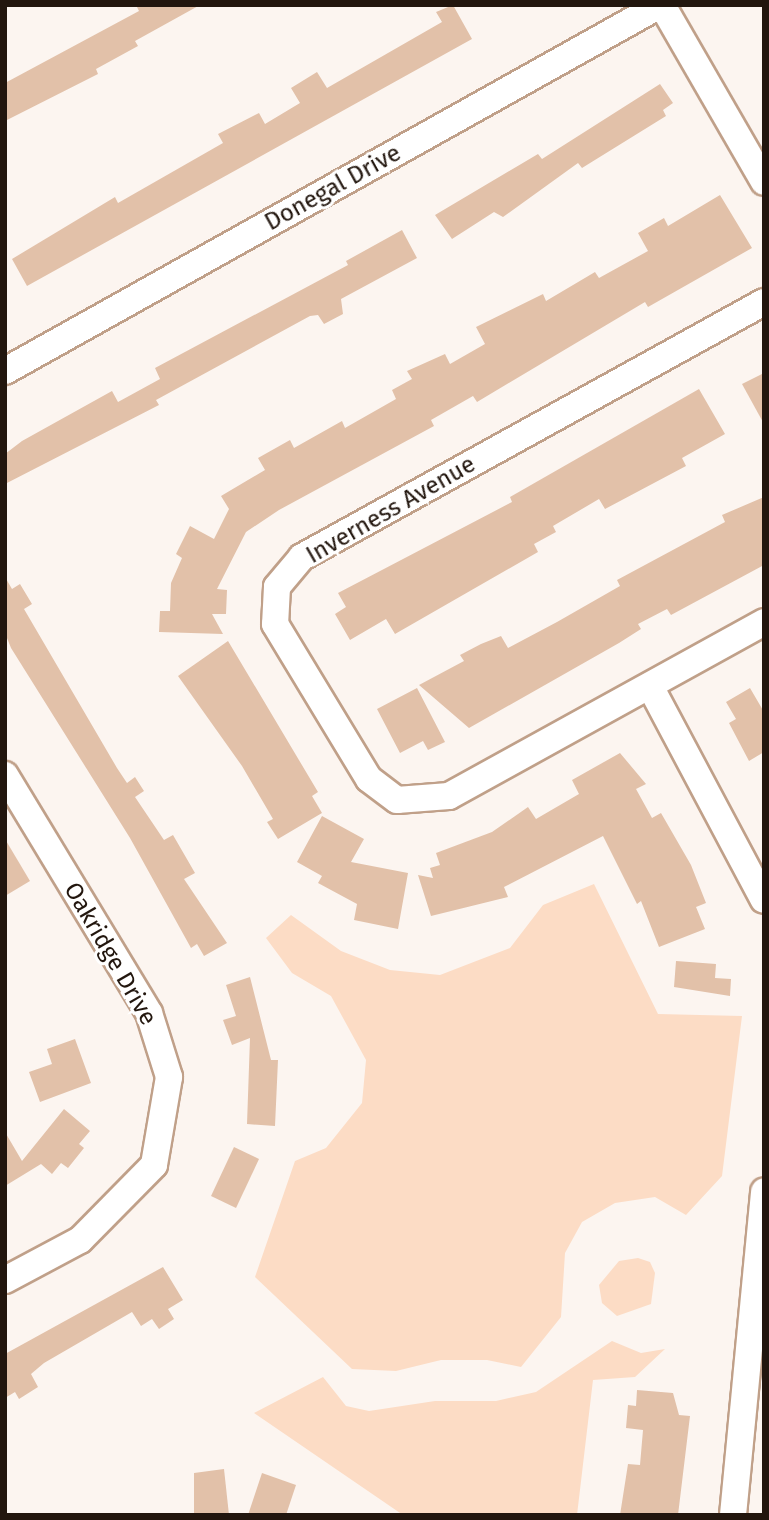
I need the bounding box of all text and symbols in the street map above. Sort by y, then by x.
street label: Donegal Drive [260,139,406,237]
street label: Inverness Avenue [301,450,481,570]
street label: Oakridge Drive [58,878,162,1030]

